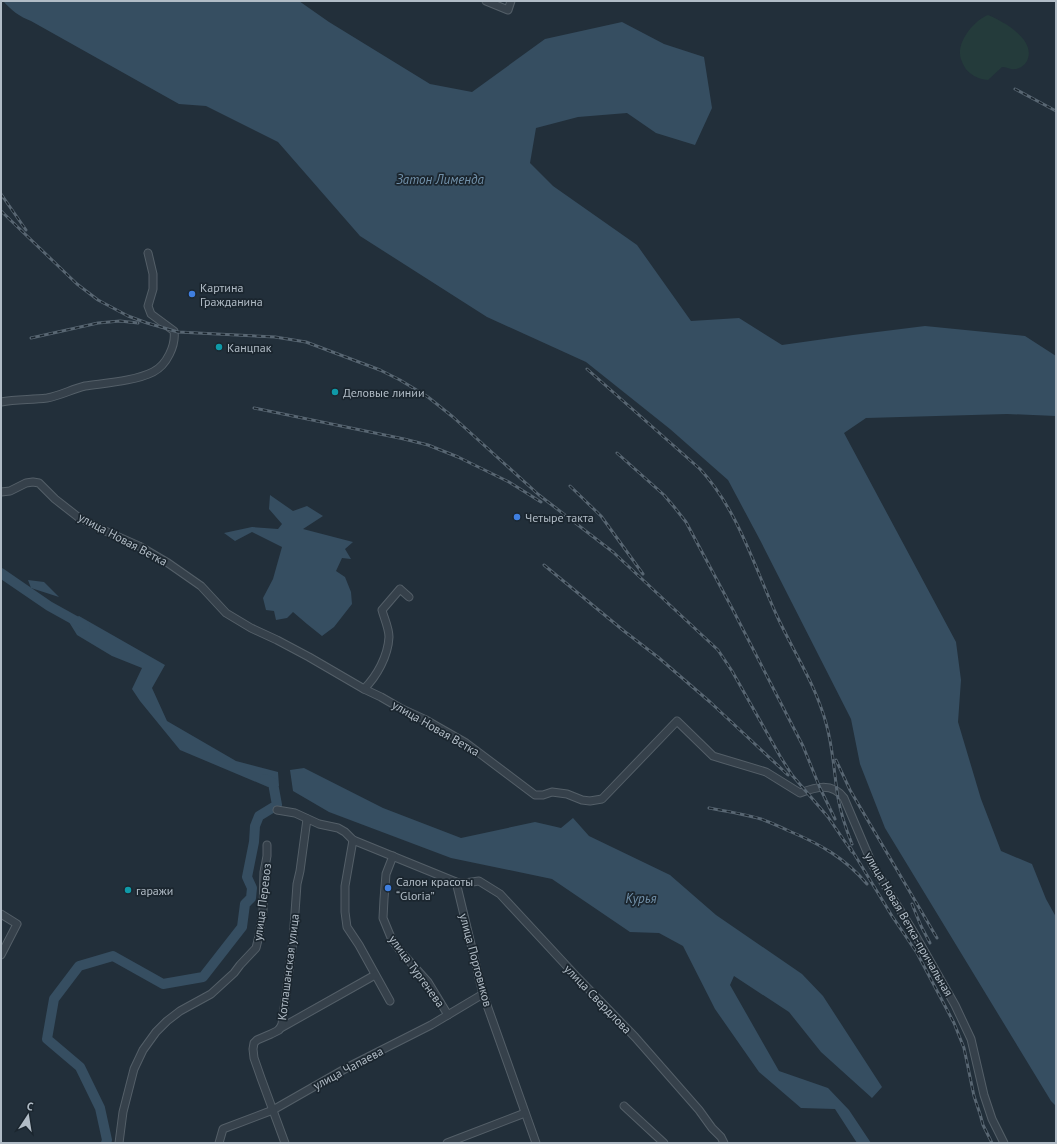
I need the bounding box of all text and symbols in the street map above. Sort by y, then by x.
water label: Затон Лименда [396,171,484,188]
place label: Картина Гражданина [200,280,263,309]
marker: Картина Гражданина [187,289,197,299]
place label: Канцпак [227,340,272,355]
marker: Канцпак [214,342,224,352]
place label: Деловые линии [343,385,424,400]
marker: Деловые линии [330,387,340,397]
street label: улица Новая Ветка [76,509,170,569]
place label: Четыре такта [525,510,594,525]
marker: Четыре такта [512,512,522,522]
street label: улица Новая Ветка [390,697,483,759]
street label: улица Новая Ветка-причальная [862,849,956,999]
street label: улица Перевоз [250,862,274,942]
place label: Салон красоты “Gloria” [396,874,473,903]
place label: гаражи [136,883,173,898]
marker: Салон красоты “Gloria” [383,883,393,893]
marker: гаражи [123,885,133,895]
water label: Курья [625,890,657,907]
street label: улица Портовиков [456,912,496,1008]
street label: Котлашанская улица [274,913,302,1021]
street label: улица Тургенева [386,932,448,1010]
street label: улица Свердлова [561,961,635,1037]
street label: улица Чапаева [310,1043,386,1093]
north arrow [8,1096,48,1136]
text: С [26,1099,35,1114]

